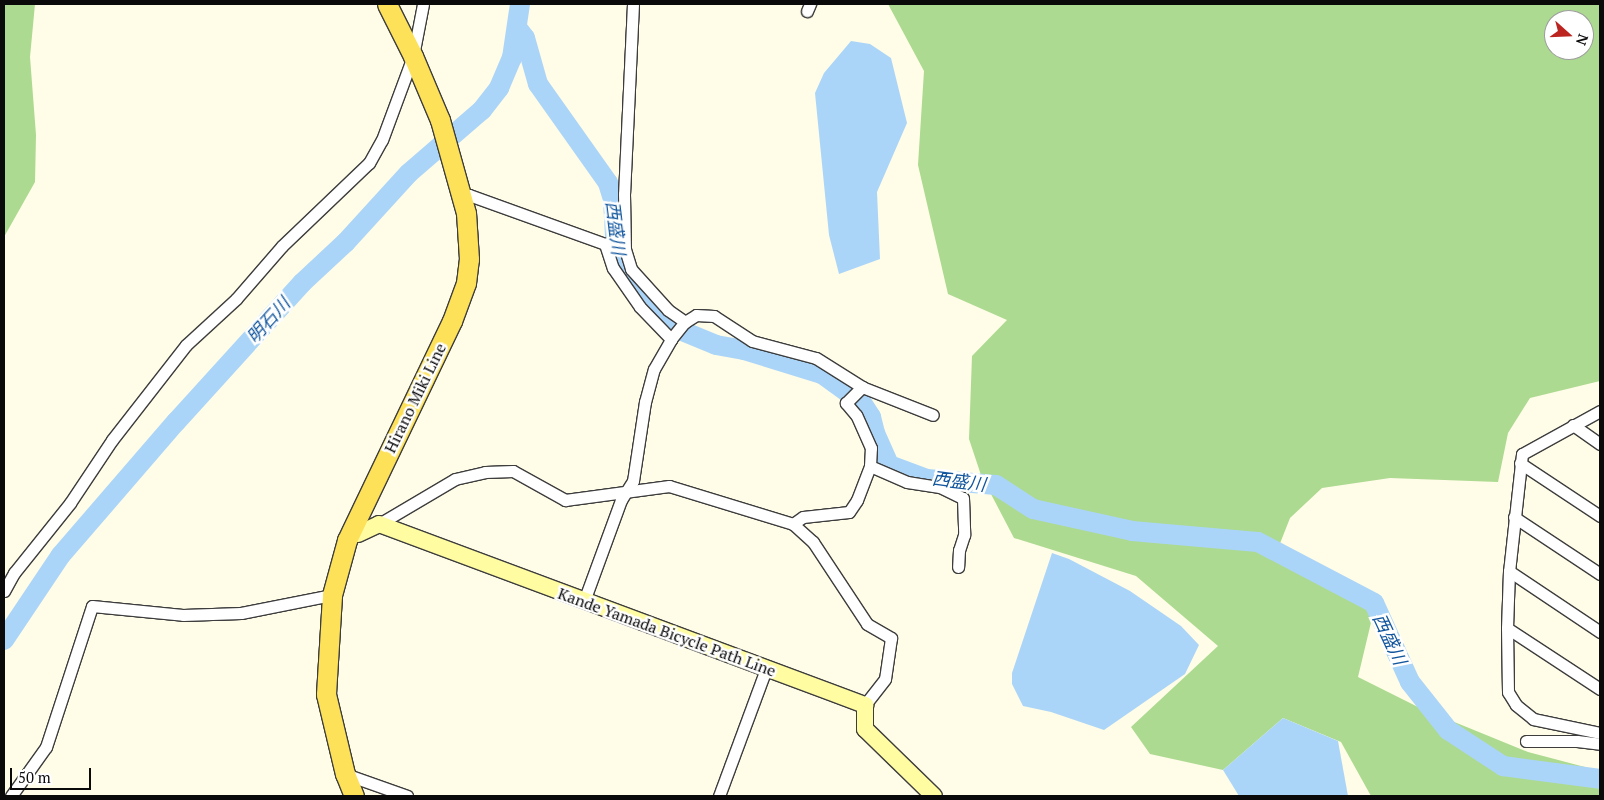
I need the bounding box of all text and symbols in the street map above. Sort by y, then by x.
north arrow [1544,10,1594,60]
text: N [1572,32,1593,48]
water label: 西盛川 [602,200,630,256]
water label: 明石川 [242,293,294,347]
street label: Hirano Miki Line [380,340,450,456]
water label: 西盛川 [931,467,987,495]
street label: Kande Yamada Bicycle Path Line [555,584,779,680]
water label: 西盛川 [1369,610,1411,668]
scale bar [12,758,94,790]
text: 50 m [18,767,51,787]

